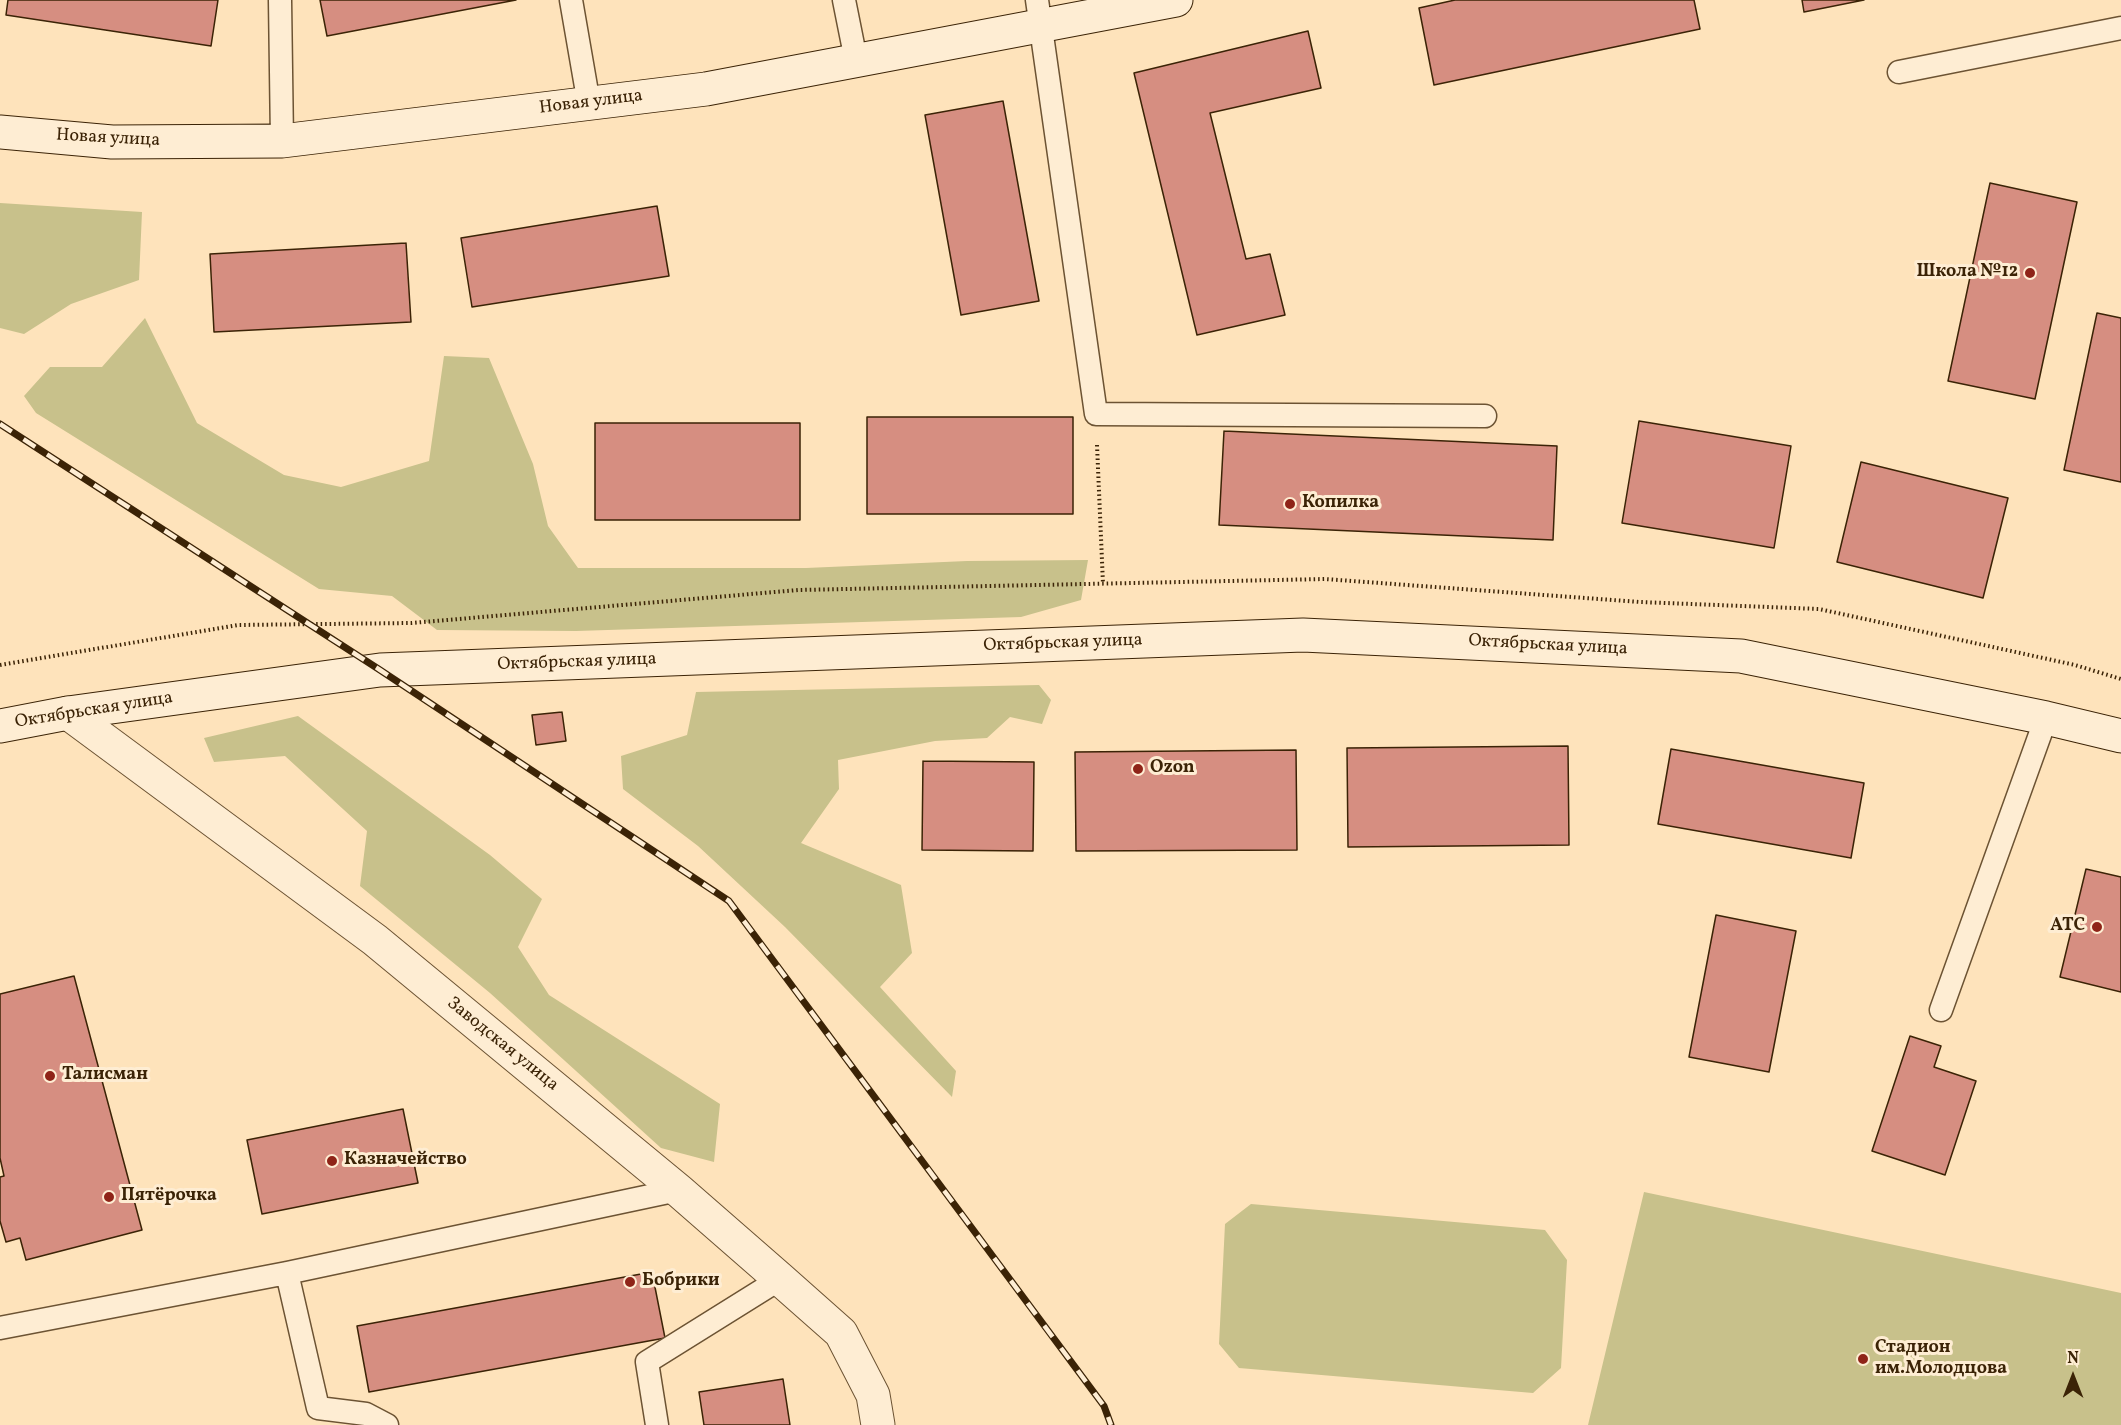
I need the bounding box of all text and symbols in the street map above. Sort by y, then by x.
street label: Новая улица [538,86,644,120]
street label: Новая улица [55,125,161,153]
place label: Школа №12 [1917,262,2018,284]
marker: Школа №12 [2023,266,2037,280]
place label: Копилка [1302,493,1379,515]
marker: Копилка [1283,497,1297,511]
street label: Октябрьская улица [983,630,1143,658]
street label: Октябрьская улица [1468,631,1628,661]
street label: Октябрьская улица [497,649,657,677]
street label: Октябрьская улица [14,688,174,734]
place label: Ozon [1150,758,1195,780]
marker: Ozon [1131,762,1145,776]
place label: АТС [2050,916,2085,938]
marker: АТС [2090,920,2104,934]
street label: Заводская улица [442,993,562,1097]
place label: Талисман [62,1065,148,1087]
marker: Талисман [43,1069,57,1083]
place label: Казначейство [344,1150,467,1172]
marker: Казначейство [325,1154,339,1168]
place label: Пятёрочка [121,1186,217,1208]
marker: Пятёрочка [102,1190,116,1204]
place label: Бобрики [642,1271,720,1293]
marker: Бобрики [623,1275,637,1289]
place label: Стадион им.Молодцова [1875,1338,2007,1380]
north arrow [2043,1347,2103,1407]
text: N [2067,1348,2079,1370]
marker: Стадион им.Молодцова [1856,1352,1870,1366]

